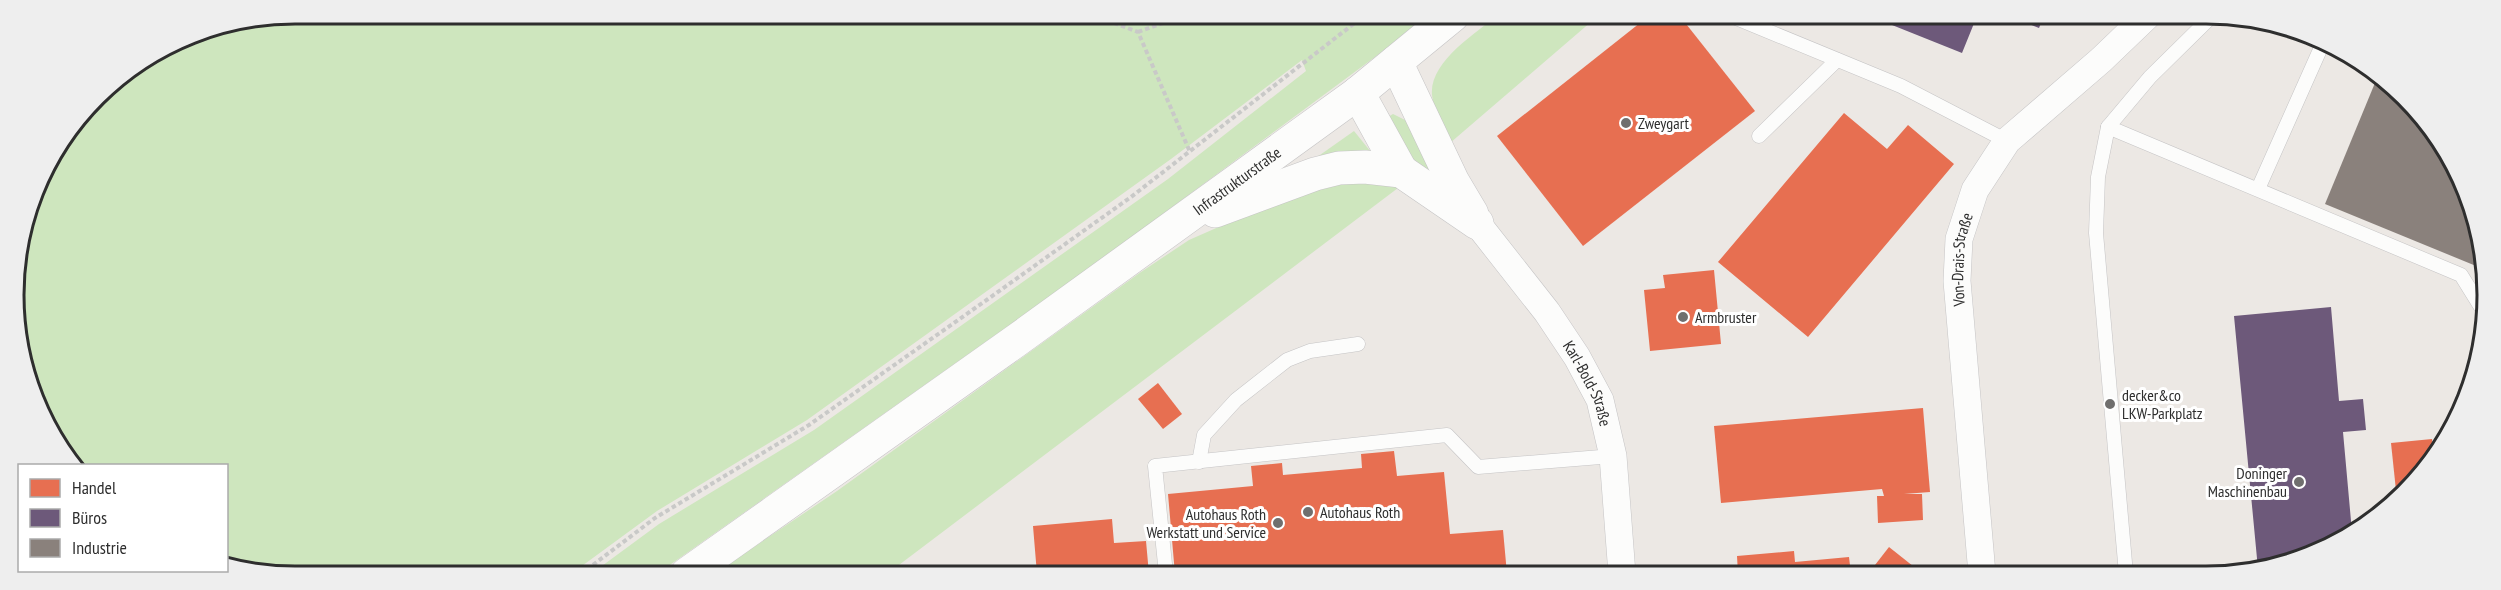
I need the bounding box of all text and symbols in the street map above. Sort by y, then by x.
place label: Zweygart [1638,113,1689,133]
marker: Zweygart [1619,116,1633,130]
street label: Infrastrukturstraße [1189,142,1285,219]
street label: Von-Drais-Straße [1947,210,1977,308]
place label: Armbruster [1695,307,1757,327]
marker: Armbruster [1676,310,1690,324]
street label: Karl-Bold-Straße [1559,337,1616,428]
place label: decker&co LKW-Parkplatz [2122,385,2203,423]
marker: decker&co LKW-Parkplatz [2103,397,2117,411]
place label: Doninger Maschinenbau [2208,463,2288,501]
legend [18,464,228,572]
marker: Doninger Maschinenbau [2292,475,2306,489]
text: Handel [72,476,117,499]
place label: Autohaus Roth [1320,502,1400,522]
place label: Autohaus Roth Werkstatt und Service [1146,504,1266,542]
marker: Autohaus Roth [1301,505,1315,519]
text: Büros [72,506,107,529]
marker: Autohaus Roth Werkstatt und Service [1271,516,1285,530]
text: Industrie [72,536,127,559]

